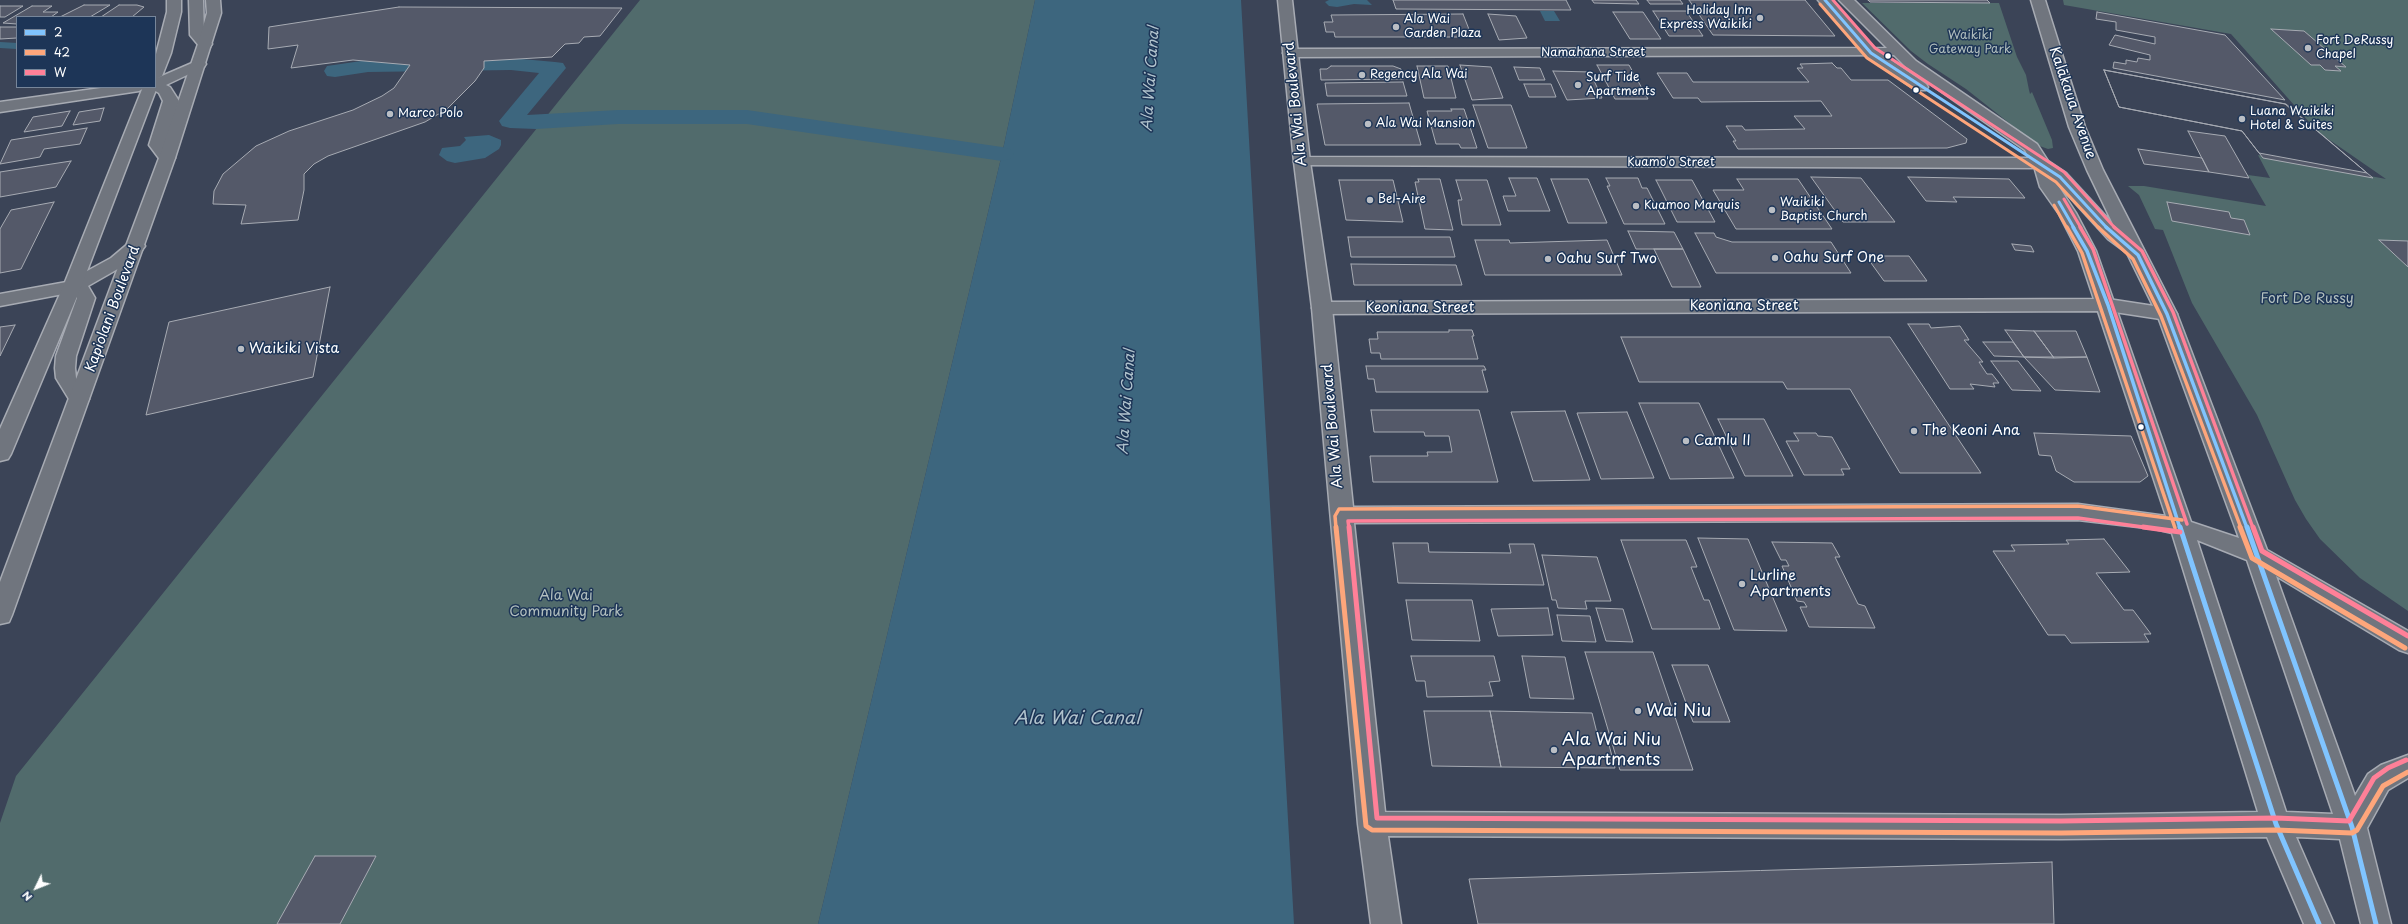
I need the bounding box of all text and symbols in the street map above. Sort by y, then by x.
place label: Holiday Inn Express Waikiki [1660,4,1752,32]
place label: Ala Wai Garden Plaza [1404,13,1481,41]
marker: Holiday Inn Express Waikiki [1755,13,1765,23]
legend [16,16,156,88]
marker: Ala Wai Garden Plaza [1391,22,1401,32]
text: 2 [54,23,63,41]
water label: Ala Wai Canal [1138,26,1164,132]
park label: Waikīkī Gateway Park [1929,29,2011,57]
place label: Fort DeRussy Chapel [2316,34,2393,62]
street label: Ala Wai Boulevard [1281,41,1311,167]
text: 42 [54,43,70,61]
marker: Fort DeRussy Chapel [2303,43,2313,53]
street label: Kalākaua Avenue [2045,45,2099,161]
street label: Namahana Street [1541,46,1645,60]
unlabelled marker [1883,51,1893,61]
text: W [54,63,66,81]
place label: Regency Ala Wai [1370,68,1468,82]
marker: Regency Ala Wai [1357,70,1367,80]
place label: Surf Tide Apartments [1586,71,1655,99]
marker: Surf Tide Apartments [1573,80,1583,90]
unlabelled marker [1911,85,1921,95]
place label: Luana Waikiki Hotel & Suites [2250,105,2334,133]
place label: Marco Polo [398,107,463,121]
marker: Marco Polo [385,109,395,119]
marker: Luana Waikiki Hotel & Suites [2237,114,2247,124]
place label: Ala Wai Mansion [1376,117,1475,131]
marker: Ala Wai Mansion [1363,119,1373,129]
street label: Kuamo'o Street [1627,156,1715,170]
place label: Bel-Aire [1378,193,1426,207]
marker: Bel-Aire [1365,195,1375,205]
place label: Waikiki Baptist Church [1780,196,1867,224]
place label: Kuamoo Marquis [1644,199,1740,213]
marker: Kuamoo Marquis [1631,201,1641,211]
marker: Waikiki Baptist Church [1767,205,1777,215]
street label: Kapiolani Boulevard [82,243,144,375]
place label: Oahu Surf One [1783,250,1884,266]
place label: Oahu Surf Two [1556,251,1657,267]
marker: Oahu Surf One [1770,253,1780,263]
marker: Oahu Surf Two [1543,254,1553,264]
park label: Fort De Russy [2260,291,2354,307]
street label: Keoniana Street [1690,298,1798,314]
street label: Keoniana Street [1366,300,1474,316]
place label: Waikiki Vista [249,341,339,357]
marker: Waikiki Vista [236,344,246,354]
water label: Ala Wai Canal [1114,349,1140,455]
street label: Ala Wai Boulevard [1319,363,1347,489]
unlabelled marker [2136,422,2146,432]
place label: The Keoni Ana [1922,423,2020,439]
marker: The Keoni Ana [1909,426,1919,436]
place label: Camlu II [1694,433,1751,449]
marker: Camlu II [1681,436,1691,446]
place label: Lurline Apartments [1750,568,1831,600]
marker: Lurline Apartments [1737,579,1747,589]
park label: Ala Wai Community Park [509,588,623,620]
place label: Wai Niu [1646,701,1711,721]
marker: Wai Niu [1633,706,1643,716]
water label: Ala Wai Canal [1014,708,1140,730]
place label: Ala Wai Niu Apartments [1562,730,1661,770]
marker: Ala Wai Niu Apartments [1549,745,1559,755]
north arrow [16,868,56,908]
text: N [18,888,36,906]

